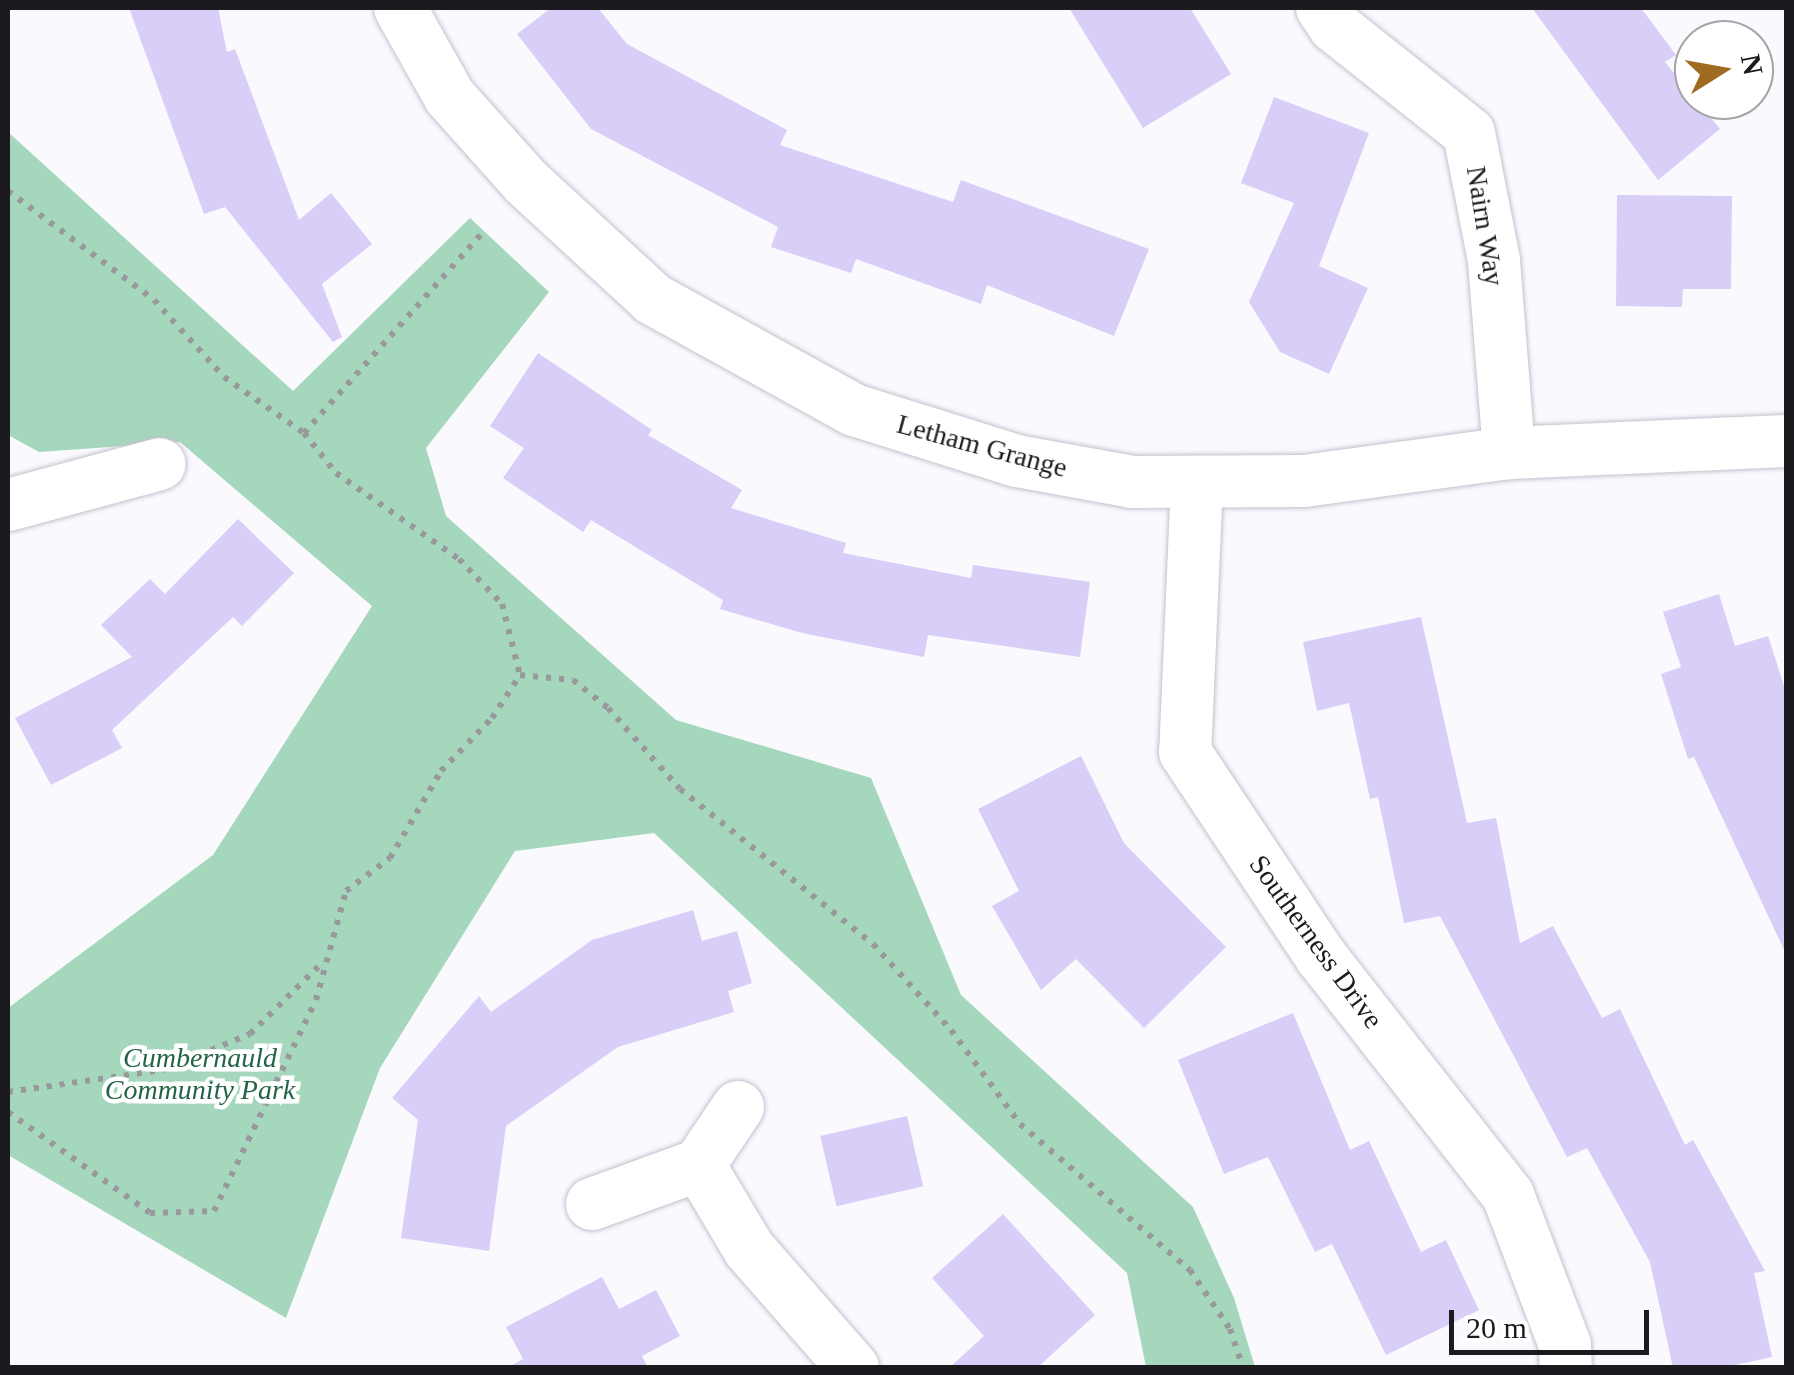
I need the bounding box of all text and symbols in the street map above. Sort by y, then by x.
north arrow [1674,20,1774,120]
text: N [1735,52,1769,77]
street label: Nairn Way [1459,163,1511,289]
street label: Letham Grange [893,407,1071,485]
street label: Southerness Drive [1242,849,1390,1035]
park label: Cumbernauld Community Park [105,1041,295,1107]
scale bar [1454,1290,1654,1352]
text: 20 m [1466,1311,1527,1344]

